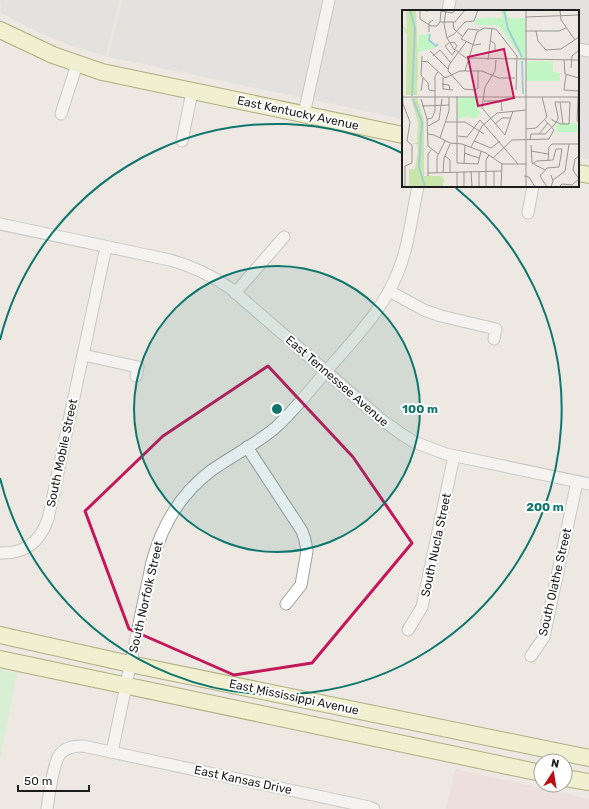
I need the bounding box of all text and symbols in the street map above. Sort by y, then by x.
inset map [402,10,579,187]
street label: East Kentucky Avenue [236,93,360,133]
street label: East Tennessee Avenue [283,333,391,430]
street label: South Mobile Street [44,397,80,508]
centre of rings [270,402,284,416]
text: 100 m [402,402,438,416]
street label: South Nucla Street [418,491,454,598]
text: 200 m [526,500,564,514]
street label: South Olathe Street [536,526,574,637]
street label: South Norfolk Street [126,539,166,654]
street label: East Mississippi Avenue [228,676,360,718]
north arrow [533,753,573,793]
text: N [550,757,560,771]
street label: East Kansas Drive [193,763,293,797]
scale bar [18,767,89,793]
text: 50 m [24,774,52,788]

